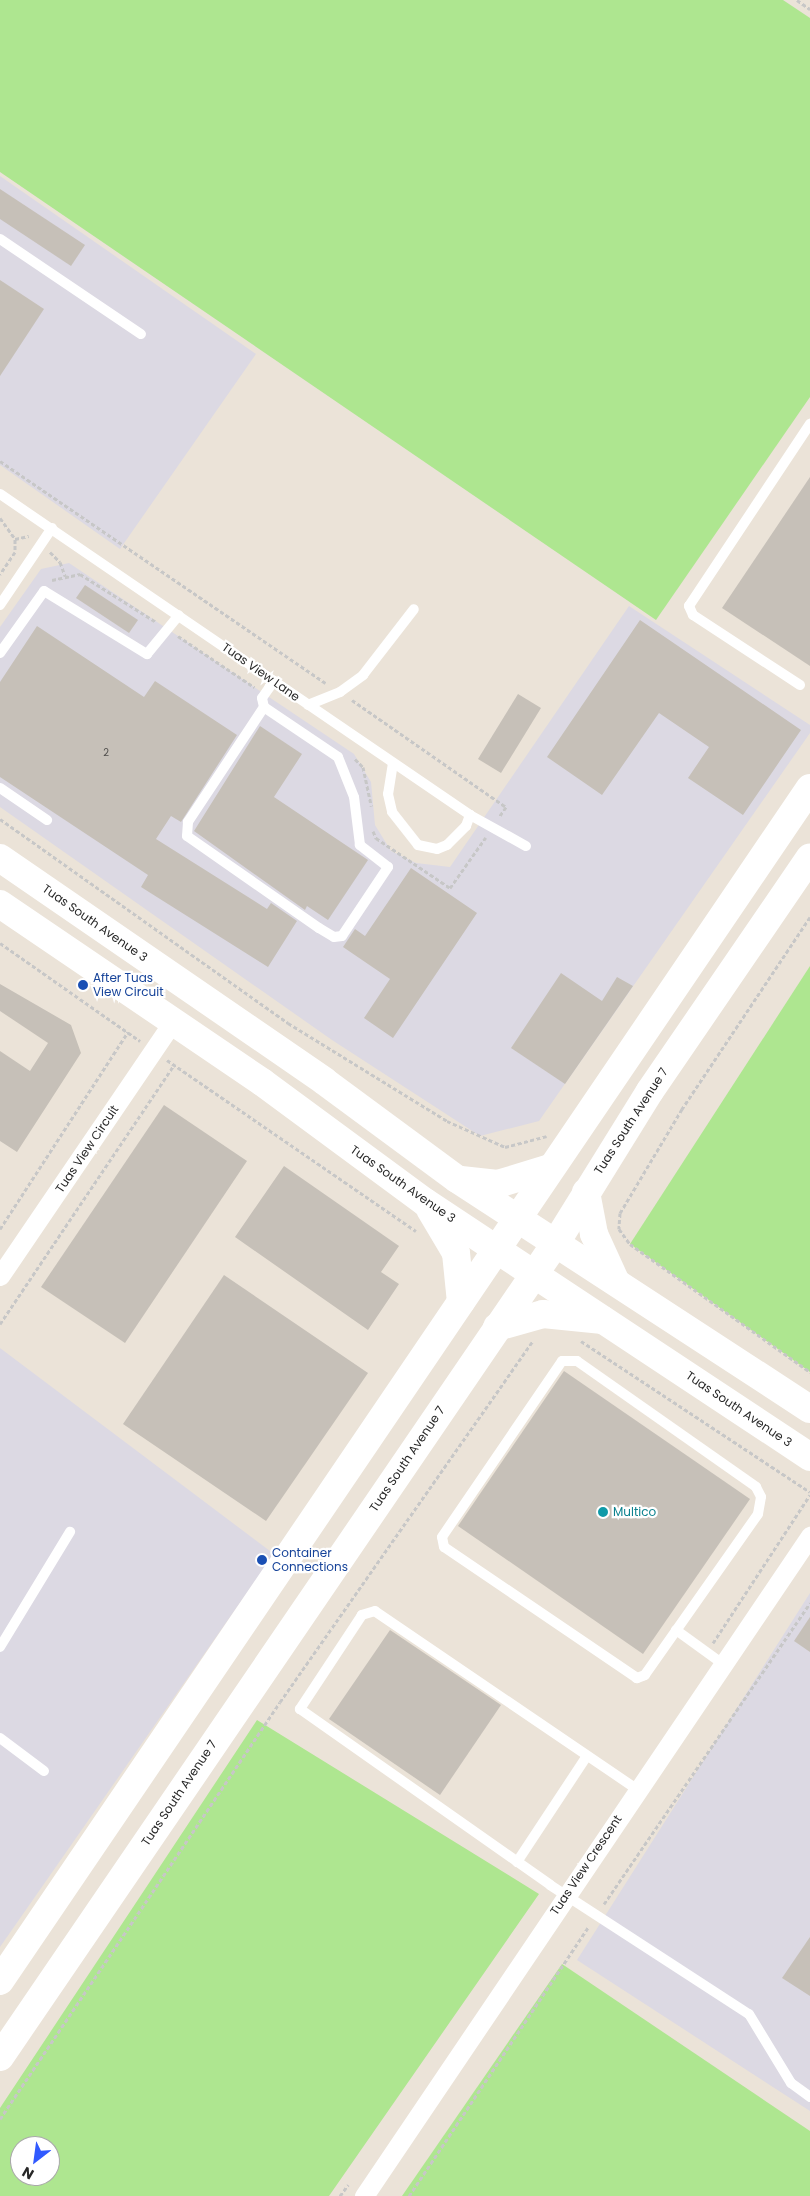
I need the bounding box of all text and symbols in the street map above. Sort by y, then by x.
street label: Tuas View Lane [219,640,303,704]
house number: 2 [103,747,109,759]
street label: Tuas South Avenue 3 [40,881,150,965]
place label: After Tuas View Circuit [93,971,164,999]
marker: After Tuas View Circuit [77,979,89,991]
street label: Tuas South Avenue 7 [591,1065,671,1177]
street label: Tuas View Circuit [52,1103,122,1195]
street label: Tuas South Avenue 3 [348,1142,458,1226]
street label: Tuas South Avenue 3 [683,1368,795,1450]
street label: Tuas South Avenue 7 [366,1403,448,1515]
place label: Multico [613,1505,656,1519]
marker: Multico [597,1506,609,1518]
place label: Container Connections [272,1546,348,1574]
marker: Container Connections [256,1554,268,1566]
street label: Tuas South Avenue 7 [138,1737,220,1849]
street label: Tuas View Crescent [547,1812,625,1918]
north arrow [10,2136,60,2186]
text: N [18,2162,38,2184]

